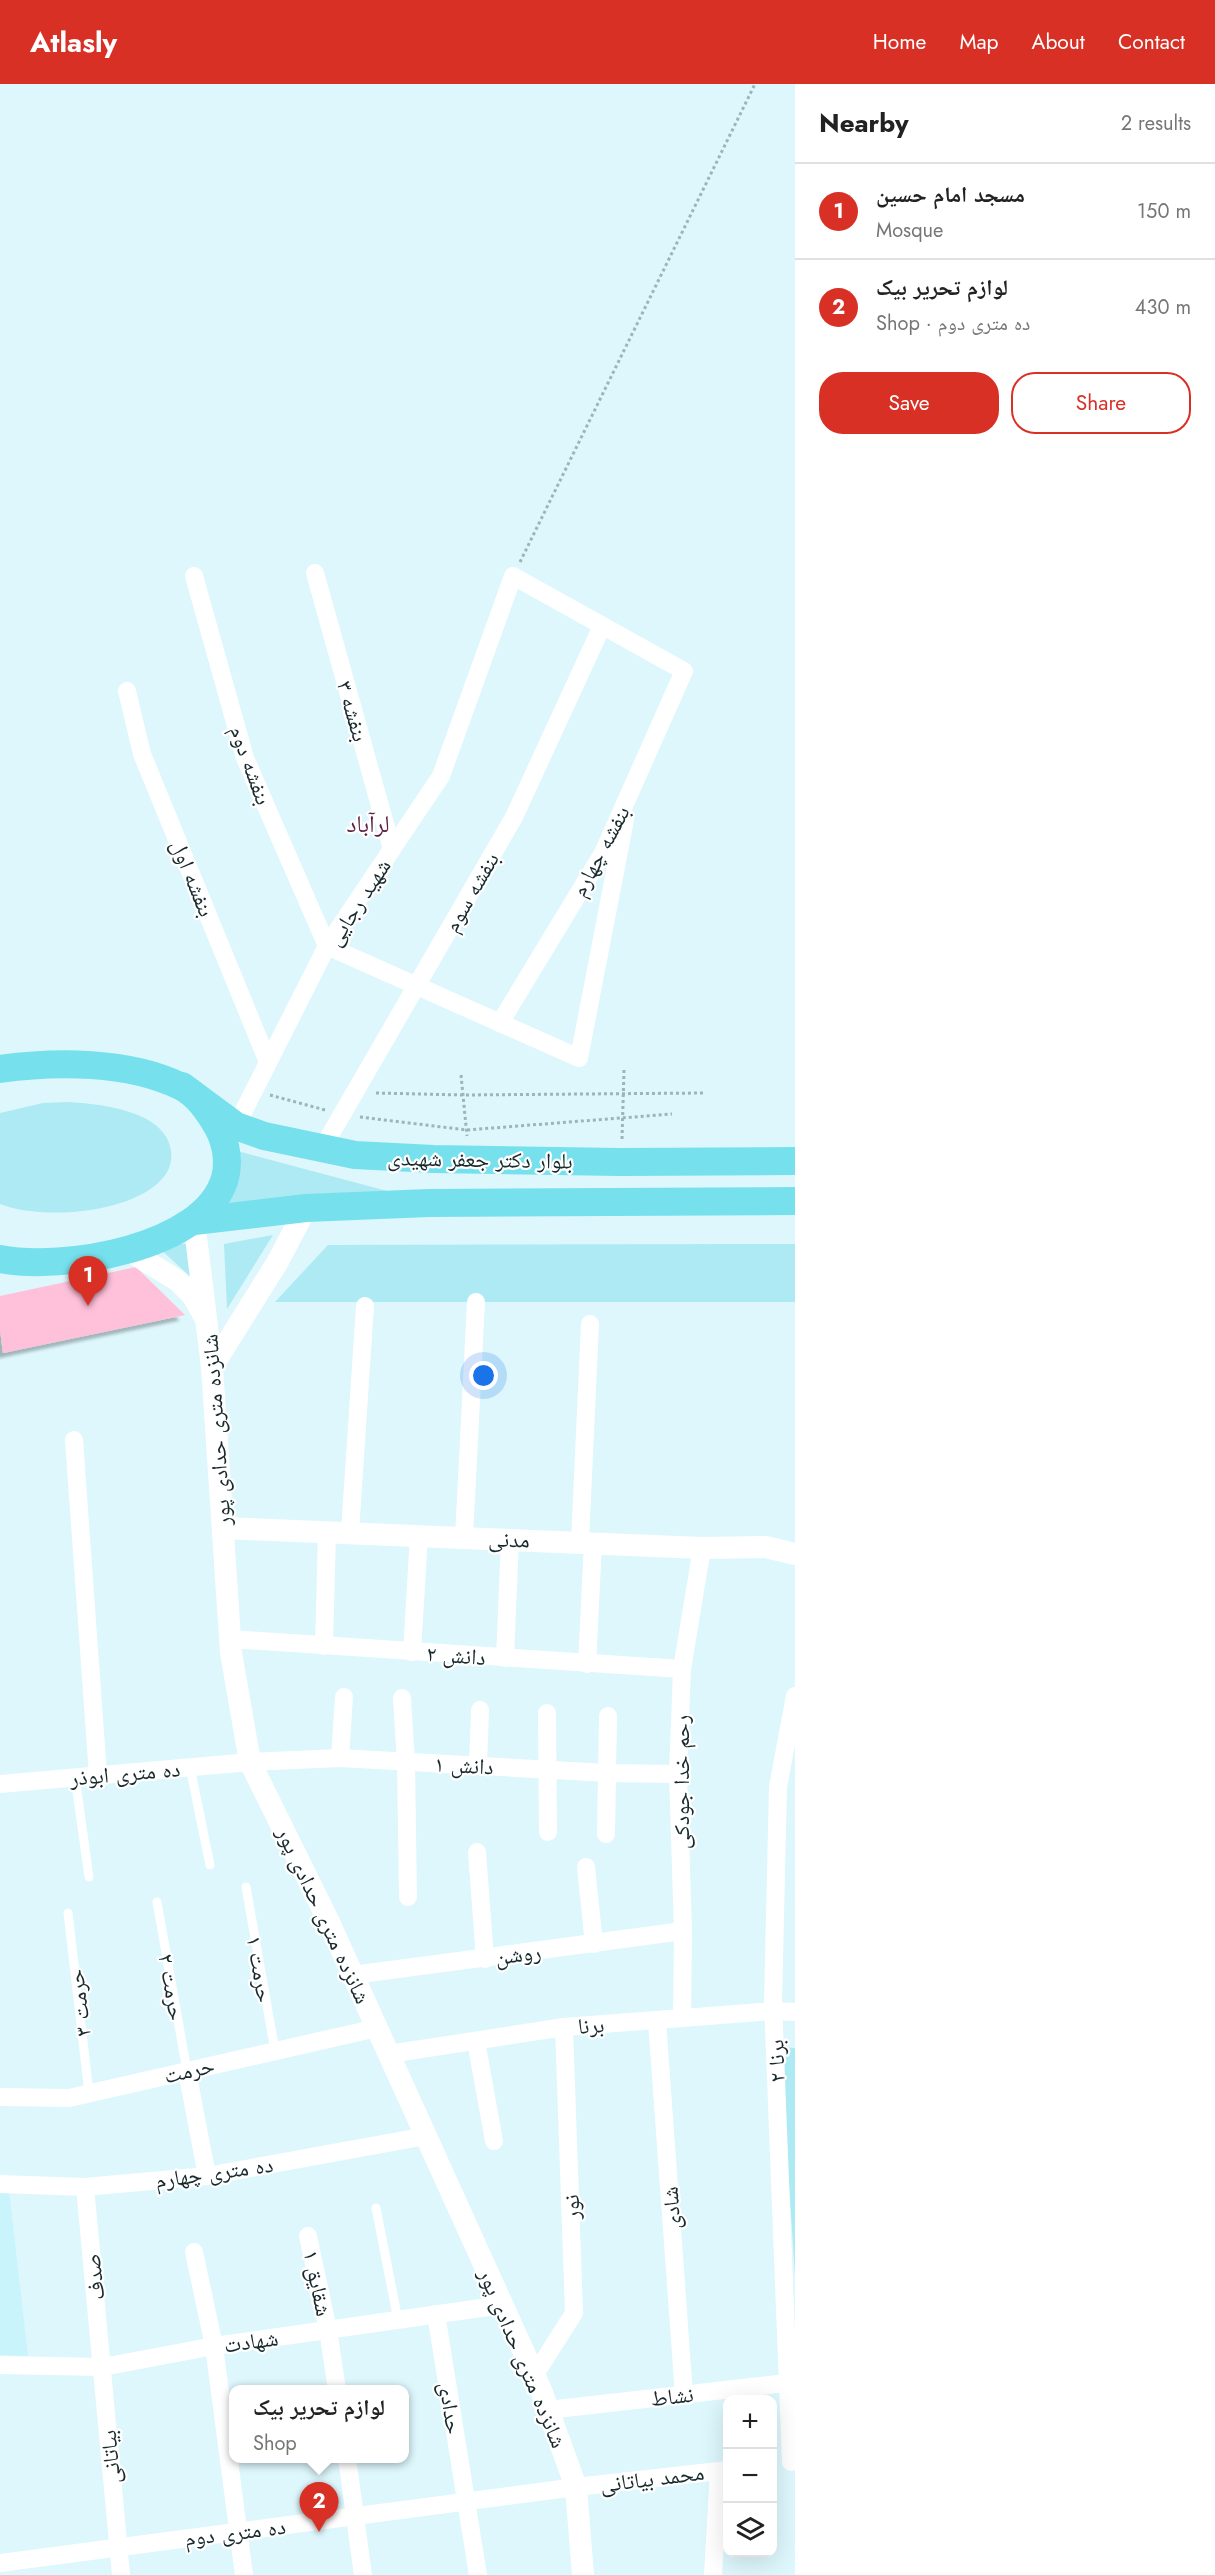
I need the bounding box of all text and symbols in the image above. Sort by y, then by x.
text: Atlasly [30,22,117,63]
text: Home [873,27,926,57]
text: Map [959,27,999,57]
text: About [1032,27,1085,57]
text: Contact [1118,27,1185,57]
text: Nearby [819,104,908,142]
text: 2 results [1121,109,1191,138]
text: مسجد امام حسین [876,178,1025,210]
text: 1 [833,197,844,226]
text: 150 m [1137,197,1191,226]
text: Mosque [876,216,943,245]
text: لوازم تحریر بیک [876,271,1008,303]
text: 2 [832,293,845,322]
text: 430 m [1135,293,1191,322]
text: Shop · ده متری دوم [876,309,1030,338]
button: Save [819,372,999,434]
button: Share [1011,372,1191,434]
street label: بنفشه ۳ [329,677,377,745]
street label: بنفشه دوم [222,721,280,809]
street label: بنفشه چهارم [563,800,637,902]
district label: لرآباد [346,806,390,841]
street label: بنفشه اول [163,835,223,921]
street label: بنفشه سوم [435,846,507,938]
street label: شهید رجایی [318,852,398,952]
street label: بلوار دکتر جعفر شهیدی [387,1141,573,1177]
pin: 1 [68,1256,107,1306]
street label: شانزده متری حدادی پور [193,1333,239,1528]
your location [469,1361,498,1390]
street label: مدنی [488,1522,530,1556]
street label: دانش ۲ [425,1637,487,1673]
street label: رحم خدا جودکی [665,1715,697,1849]
street label: دانش ۱ [434,1747,494,1783]
street label: ده متری ابوذر [67,1752,182,1794]
street label: شانزده متری حدادی پور [269,1820,379,2009]
street label: حرمت ۱ [238,1933,282,2005]
street label: روشن [493,1935,543,1973]
street label: حرمت ۲ [150,1951,194,2023]
street label: حرمت ۳ [59,1968,99,2038]
street label: برنا [577,2008,605,2042]
street label: برنا ۲ [759,2039,793,2083]
street label: حرمت [161,2049,217,2091]
street label: ده متری چهارم [153,2148,275,2196]
street label: شادی [654,2186,688,2230]
street label: نور [555,2194,587,2221]
street label: شقایق ۱ [295,2247,341,2319]
street label: صدف [76,2252,112,2302]
street label: شانزده متری حدادی پور [470,2262,575,2453]
street label: شهادت [222,2321,280,2361]
street label: نشاط [649,2378,695,2414]
street label: حدادی [431,2380,471,2436]
popup [229,2385,409,2463]
text: لوازم تحریر بیک [253,2391,385,2423]
map controls [723,2395,777,2557]
button: + [723,2395,777,2449]
street label: بیاتانی [92,2429,128,2485]
text: Shop [253,2429,297,2458]
button: − [723,2449,777,2503]
street label: محمد بیاتانی [598,2456,706,2500]
pin: 2 [300,2482,338,2532]
button: layers [723,2503,777,2557]
street label: ده متری دوم [182,2510,288,2554]

